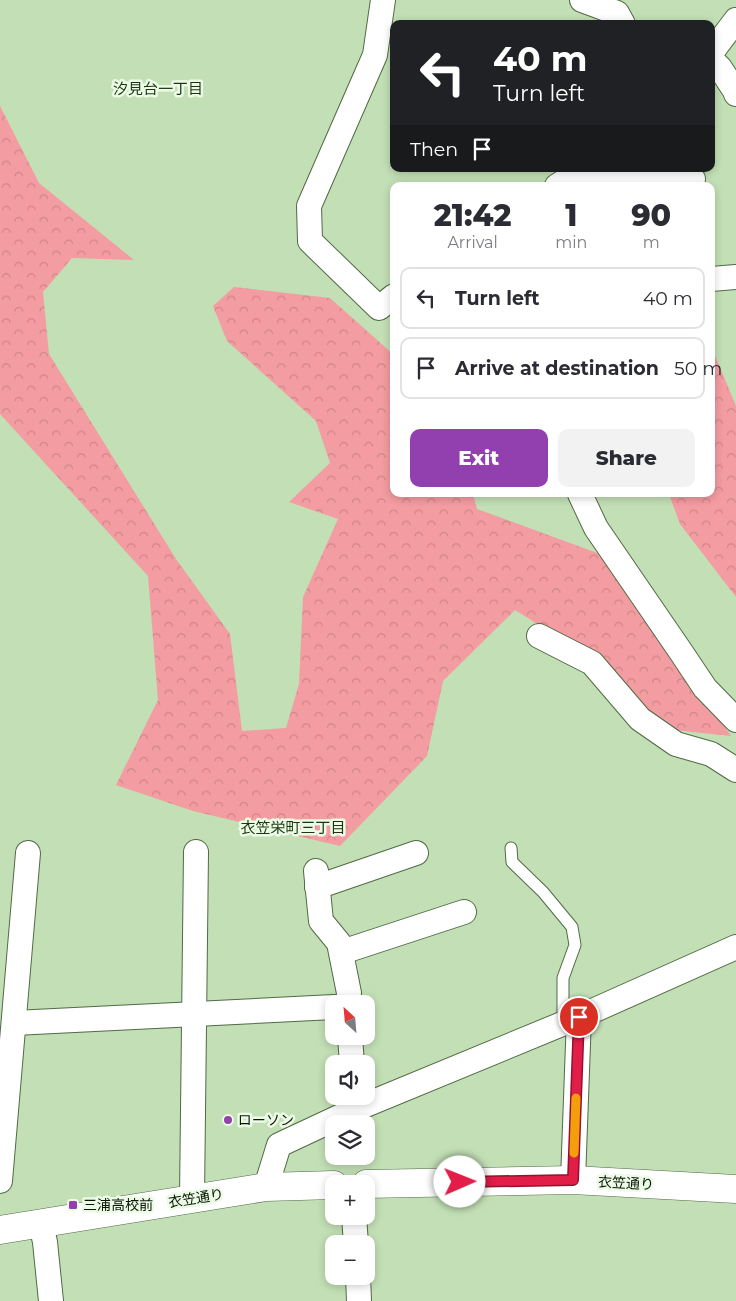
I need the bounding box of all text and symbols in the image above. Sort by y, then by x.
text: 40 m [493,37,588,80]
icon: left [410,40,475,105]
district label: 汐見台一丁目 [113,79,203,98]
text: Turn left [493,80,585,107]
icon: arrive [468,135,496,163]
text: Then [410,138,458,161]
text: 21:42 [434,197,511,234]
text: 1 [565,197,577,234]
text: 90 [631,197,671,234]
text: Arrival [447,233,498,252]
text: min [555,233,587,252]
text: m [643,233,660,252]
icon: left [412,284,440,312]
text: Turn left [455,287,540,310]
text: 40 m [643,287,693,310]
icon: arrive [412,354,440,382]
text: Arrive at destination [455,357,659,380]
text: 50 m [674,357,722,380]
button: Exit [410,429,548,487]
button: Share [558,429,695,487]
district label: 衣笠栄町三丁目 [240,818,346,837]
north arrow [325,995,375,1045]
map controls [325,995,375,1285]
pin [558,996,600,1038]
icon: arrive [565,1003,593,1031]
button: sound [325,1055,375,1105]
place label: ローソン [238,1111,294,1129]
marker: ローソン [222,1114,234,1126]
button: layers [325,1115,375,1165]
position arrow [433,1155,485,1207]
street label: 衣笠通り [598,1173,654,1193]
button: + [325,1175,375,1225]
street label: 衣笠通り [167,1185,225,1211]
place label: 三浦高校前 [83,1196,153,1214]
marker: 三浦高校前 [67,1199,79,1211]
button: − [325,1235,375,1285]

